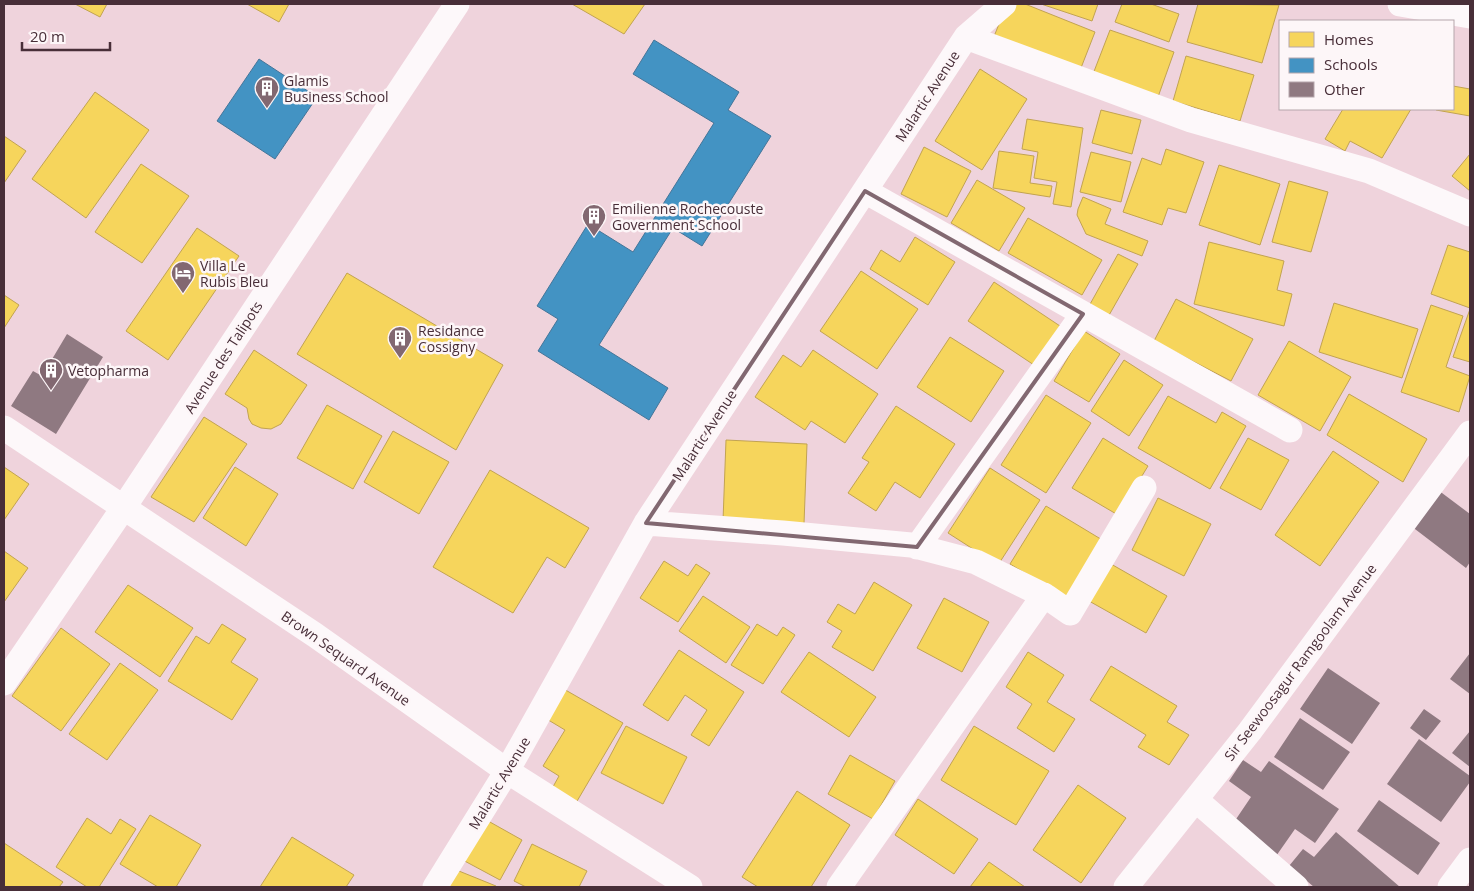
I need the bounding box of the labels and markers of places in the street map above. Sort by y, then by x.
place label: Glamis Business School [284,71,389,106]
building icon: Glamis Business School [254,75,280,109]
place label: Emilienne Rochecouste Government School [612,199,763,234]
building icon: Emilienne Rochecouste Government School [581,203,607,237]
place label: Villa Le Rubis Bleu [200,256,269,291]
hotel icon: Villa Le Rubis Bleu [170,260,196,294]
place label: Residance Cossigny [418,321,484,356]
building icon: Residance Cossigny [387,325,413,359]
building icon: Vetopharma [38,357,64,391]
place label: Vetopharma [68,361,149,380]

